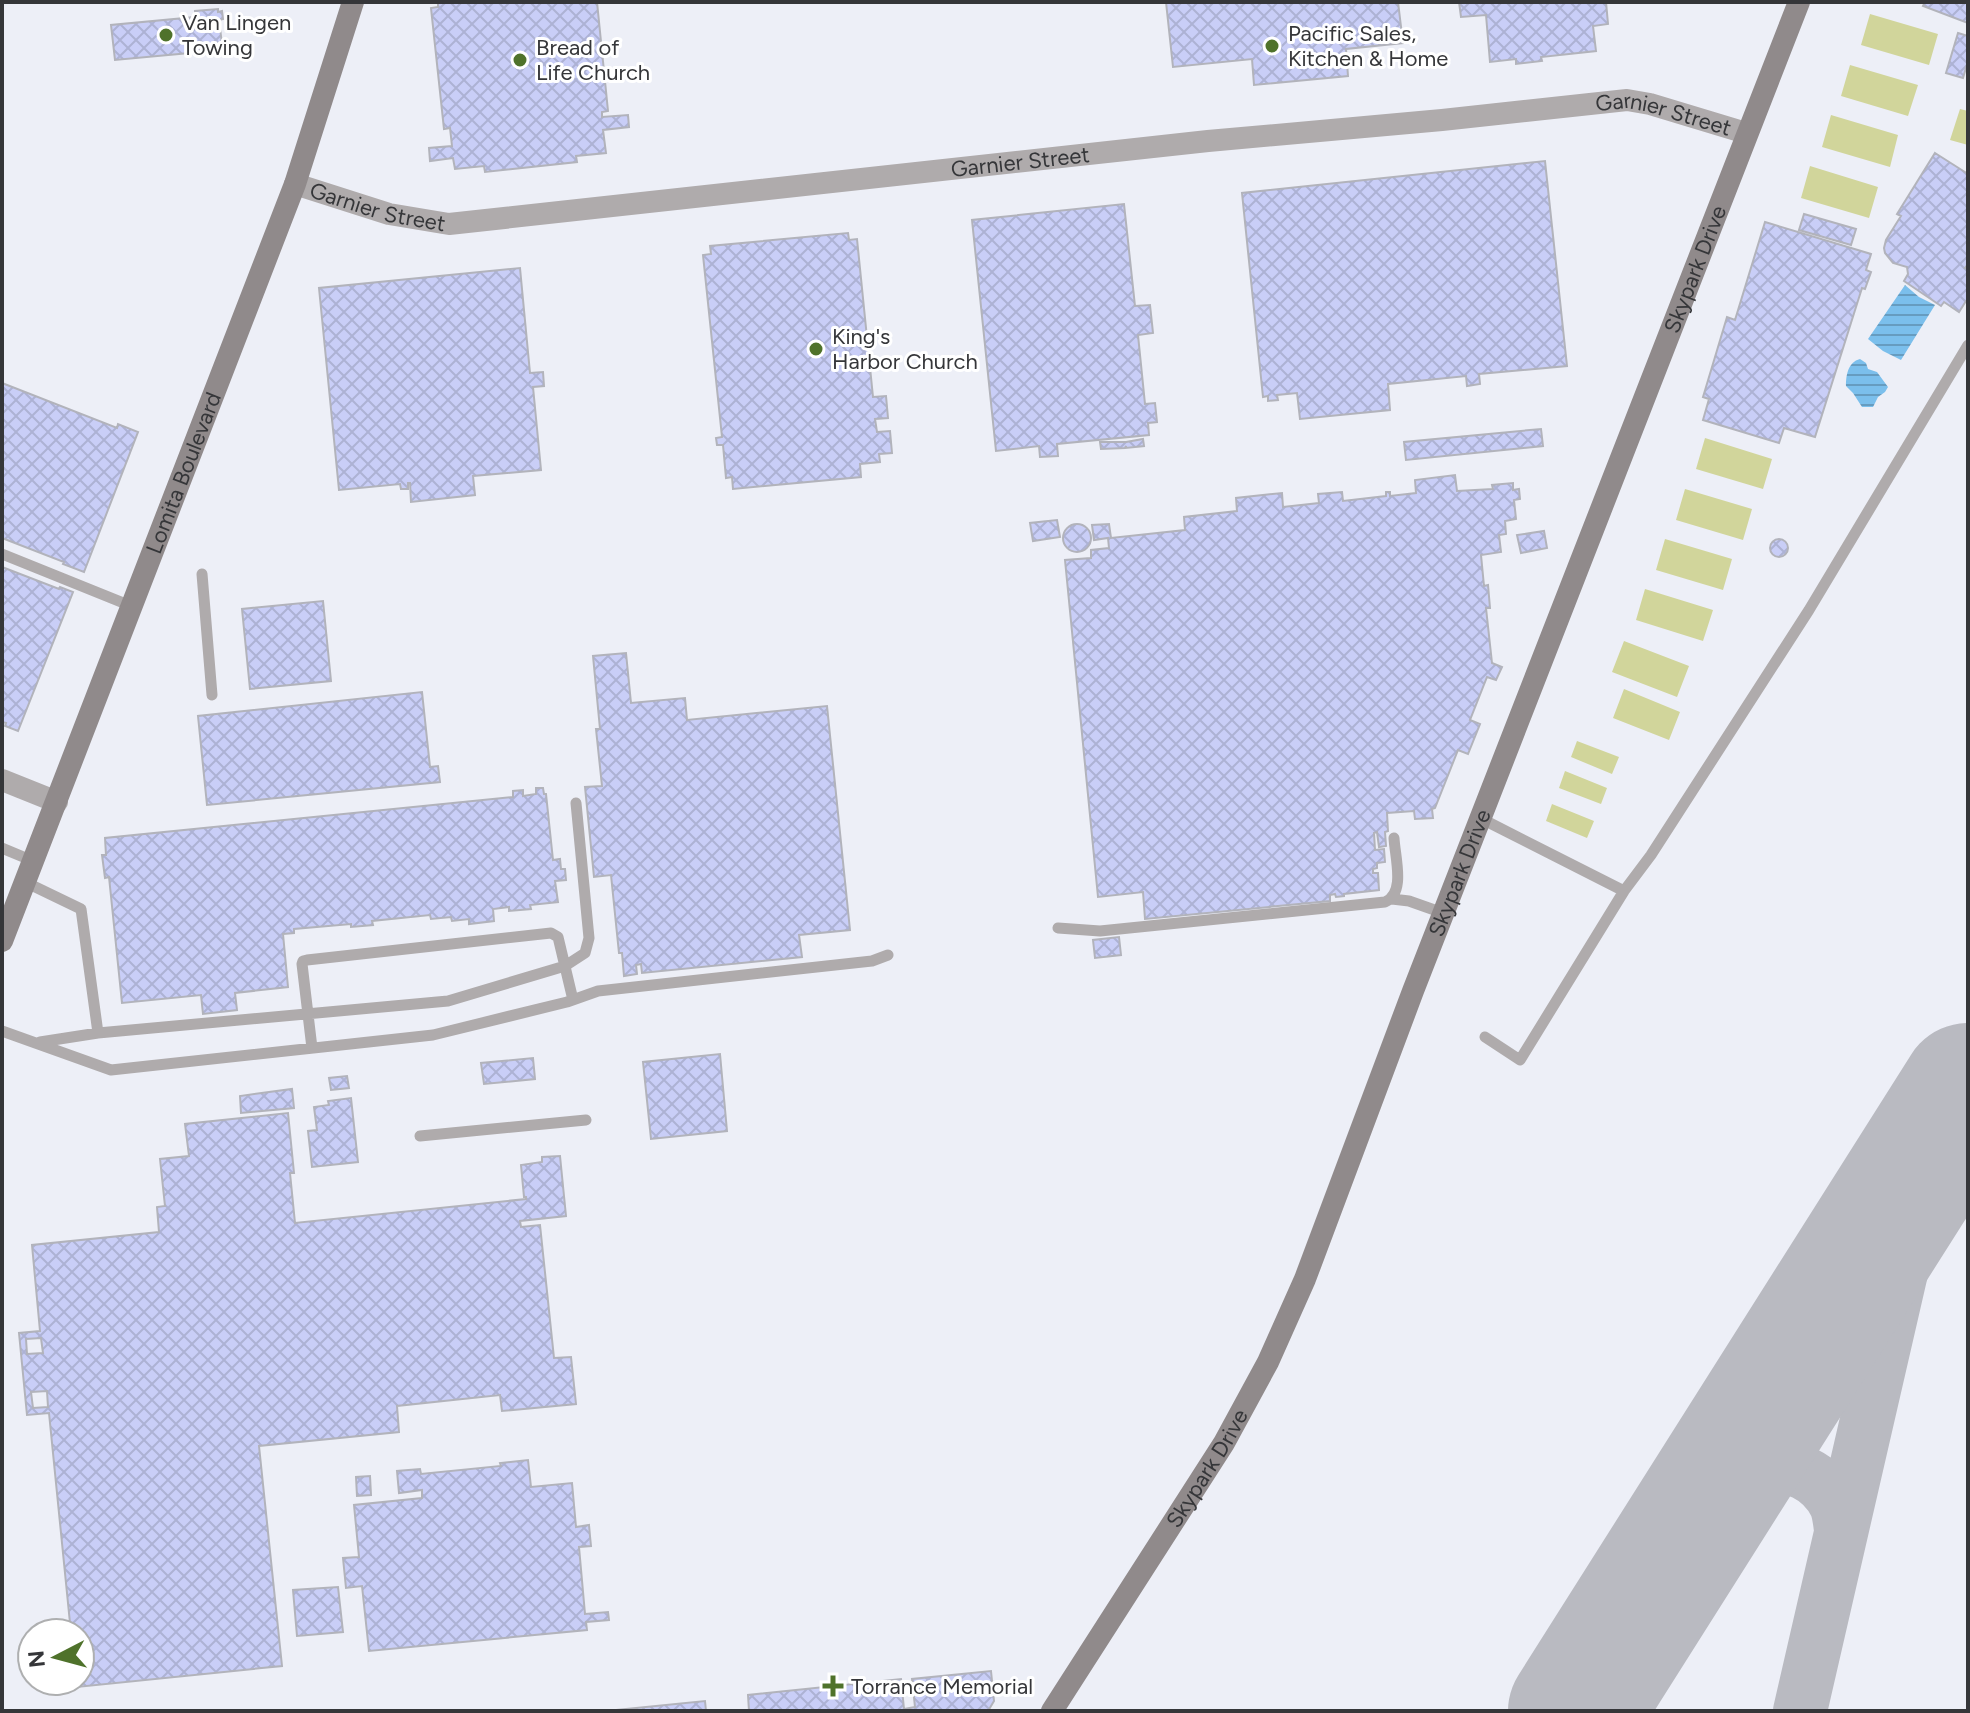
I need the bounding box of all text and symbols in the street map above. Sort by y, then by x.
place label: Van Lingen Towing [182,9,291,61]
place label: Pacific Sales, Kitchen & Home [1288,20,1448,72]
marker: Van Lingen Towing [157,26,175,44]
place label: Bread of Life Church [536,34,650,86]
marker: Pacific Sales, Kitchen & Home [1263,37,1281,55]
marker: Bread of Life Church [511,51,529,69]
street label: Garnier Street [1594,87,1734,142]
street label: Garnier Street [949,141,1091,183]
street label: Garnier Street [306,177,447,237]
street label: Skypark Drive [1658,202,1732,337]
place label: King's Harbor Church [832,323,978,375]
marker: King's Harbor Church [807,340,825,358]
street label: Lomita Boulevard [140,388,227,558]
street label: Skypark Drive [1423,805,1497,940]
street label: Skypark Drive [1160,1404,1254,1533]
north arrow [16,1617,96,1697]
text: N [22,1649,51,1669]
place label: Torrance Memorial [851,1673,1033,1700]
marker: Torrance Memorial [822,1675,844,1697]

